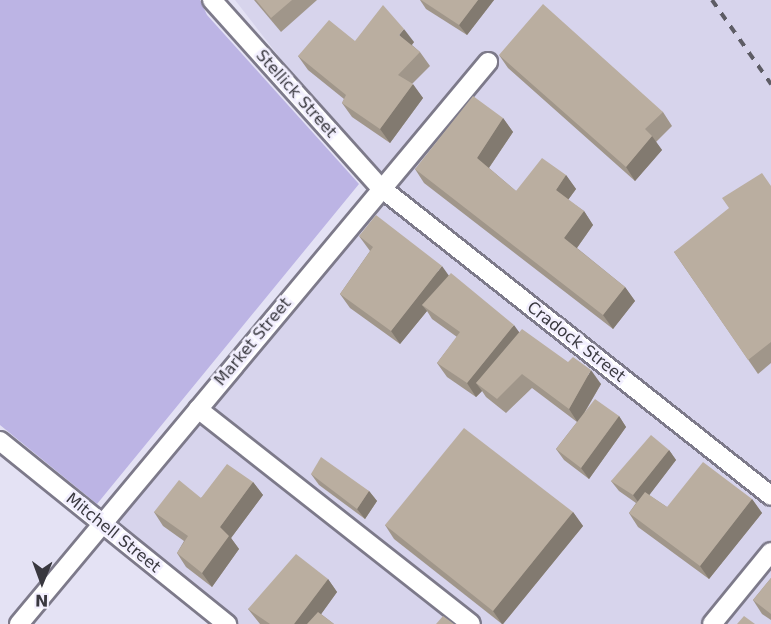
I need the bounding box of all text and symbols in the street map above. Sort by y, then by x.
street label: Stellick Street [252,46,340,142]
street label: Market Street [211,294,295,390]
street label: Cradock Street [523,298,629,386]
street label: Mitchell Street [62,489,164,577]
north arrow [12,552,72,612]
text: N [35,591,49,610]

